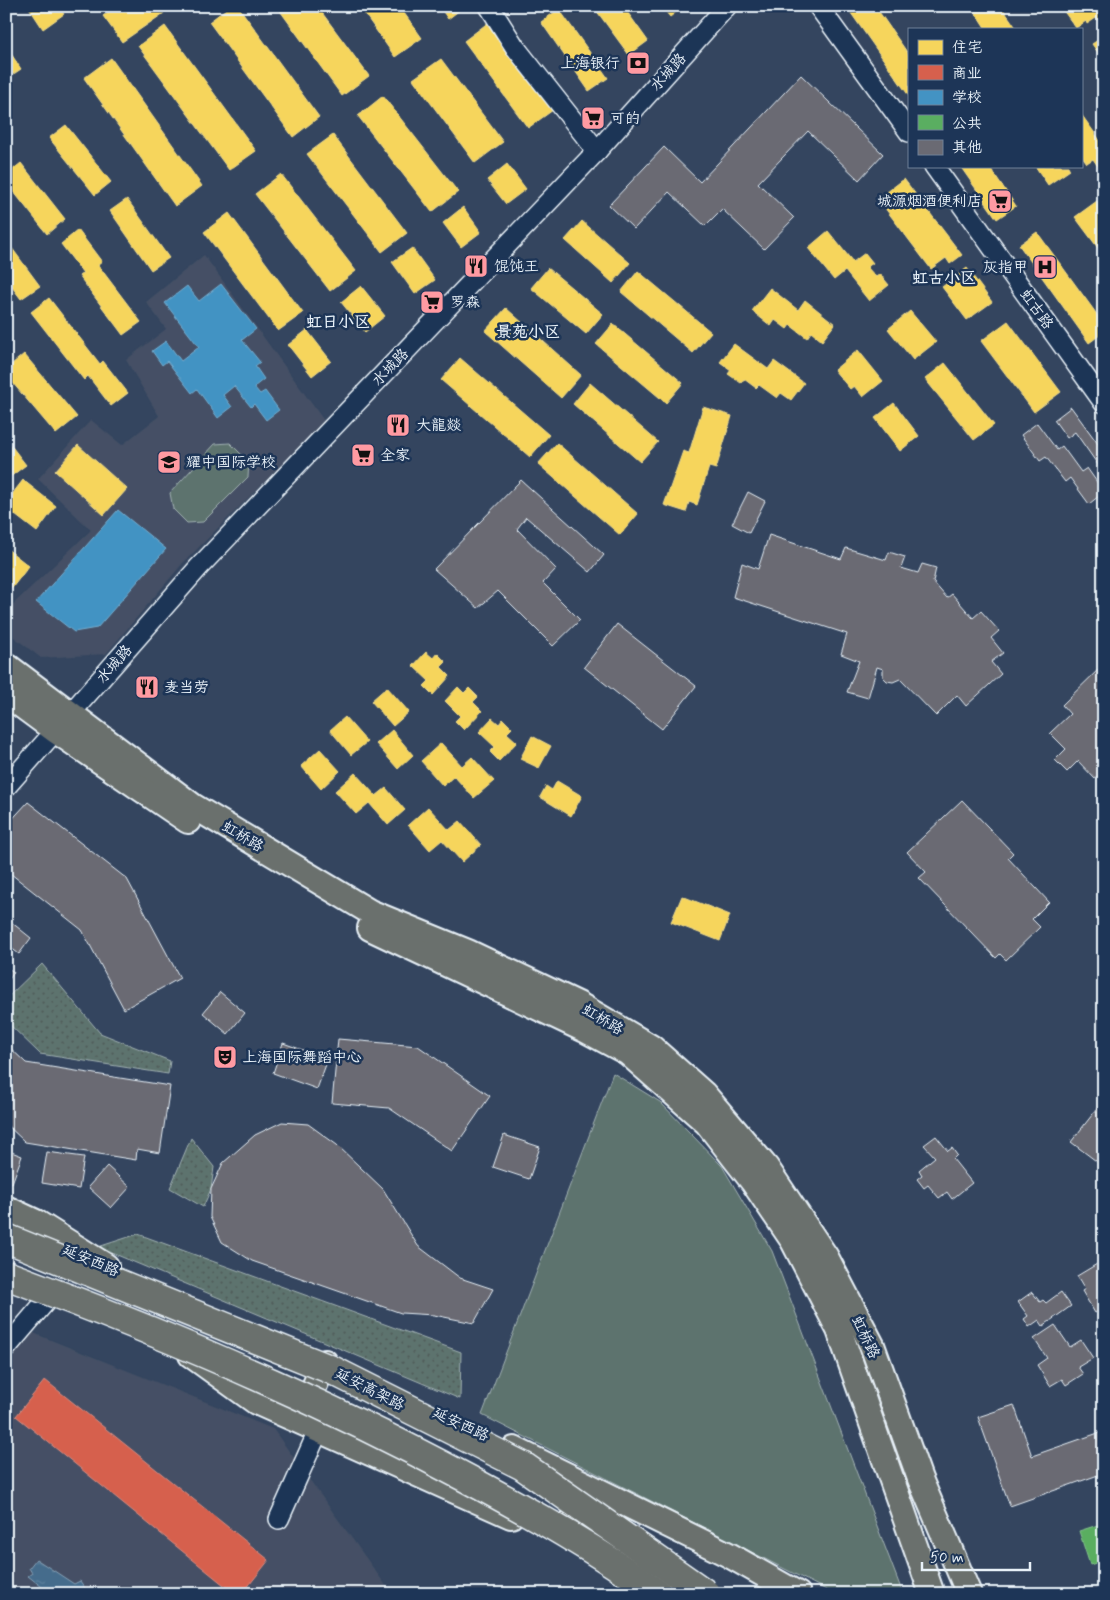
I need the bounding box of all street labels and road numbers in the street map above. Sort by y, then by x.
street label: 水城路 [646,49,691,96]
street label: 虹古路 [1015,286,1058,334]
street label: 水城路 [368,345,414,391]
street label: 水城路 [92,641,137,688]
street label: 虹桥路 [218,817,267,857]
street label: 虹桥路 [578,1000,627,1040]
street label: 延安西路 [59,1240,122,1282]
street label: 虹桥路 [847,1313,884,1362]
street label: 延安高架路 [332,1364,408,1416]
street label: 延安西路 [429,1403,492,1447]

